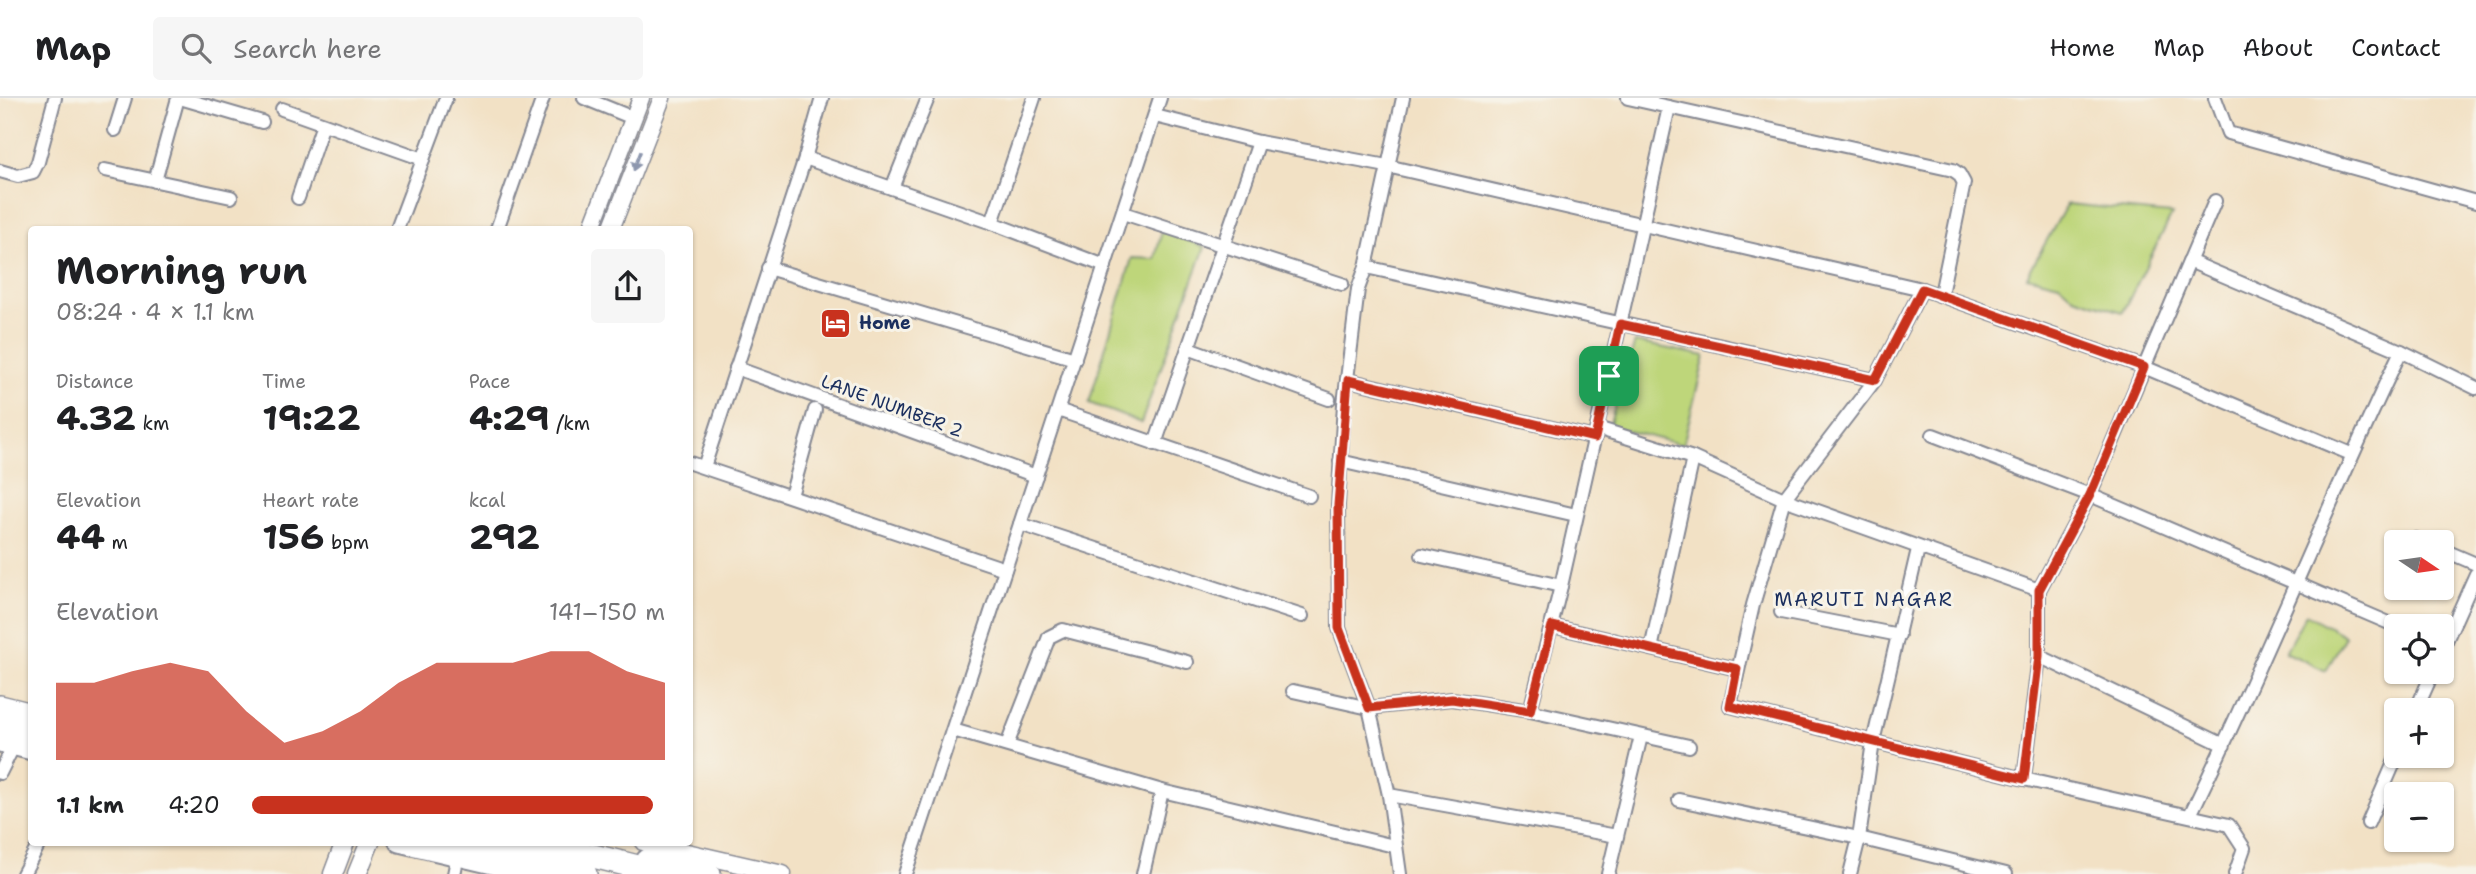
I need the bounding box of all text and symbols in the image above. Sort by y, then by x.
search box [153,17,643,80]
text: Map [35,26,111,71]
icon: search [177,29,215,67]
text: Search here [233,31,382,66]
text: Home [2049,32,2115,64]
text: Map [2153,32,2205,64]
text: About [2243,32,2313,64]
text: Contact [2351,32,2441,64]
one-way arrow [632,151,643,172]
text: Morning run [56,245,307,296]
button: share [591,249,665,323]
text: 08:24 · 4 × 1.1 km [56,297,255,327]
hotel icon: Home [819,306,853,340]
place label: Home [859,311,911,335]
pin [1579,346,1639,406]
icon: arrive [1590,357,1628,395]
text: Distance [56,369,134,394]
text: Time [262,369,306,394]
text: Pace [469,369,510,394]
street label: LANE NUMBER 2 [818,369,966,443]
text: 4.32 [56,394,136,441]
text: 19:22 [262,394,361,441]
text: 4:29 [469,394,550,441]
text: km [136,411,169,436]
text: /km [550,411,590,436]
text: Elevation [56,488,141,513]
text: Heart rate [262,488,359,513]
text: kcal [469,488,506,513]
text: 44 [56,513,105,560]
text: 156 [262,513,325,560]
text: 292 [469,513,540,560]
text: m [105,530,128,555]
text: bpm [325,530,369,555]
north arrow [2384,530,2454,600]
map controls [2384,530,2454,852]
district label: MARUTI NAGAR [1774,587,1954,612]
text: Elevation [56,597,159,627]
text: 141–150 m [549,597,665,627]
button: locate [2384,614,2454,684]
button: + [2384,698,2454,768]
button: − [2384,782,2454,852]
text: 1.1 km [56,790,124,820]
text: 4:20 [168,790,220,820]

